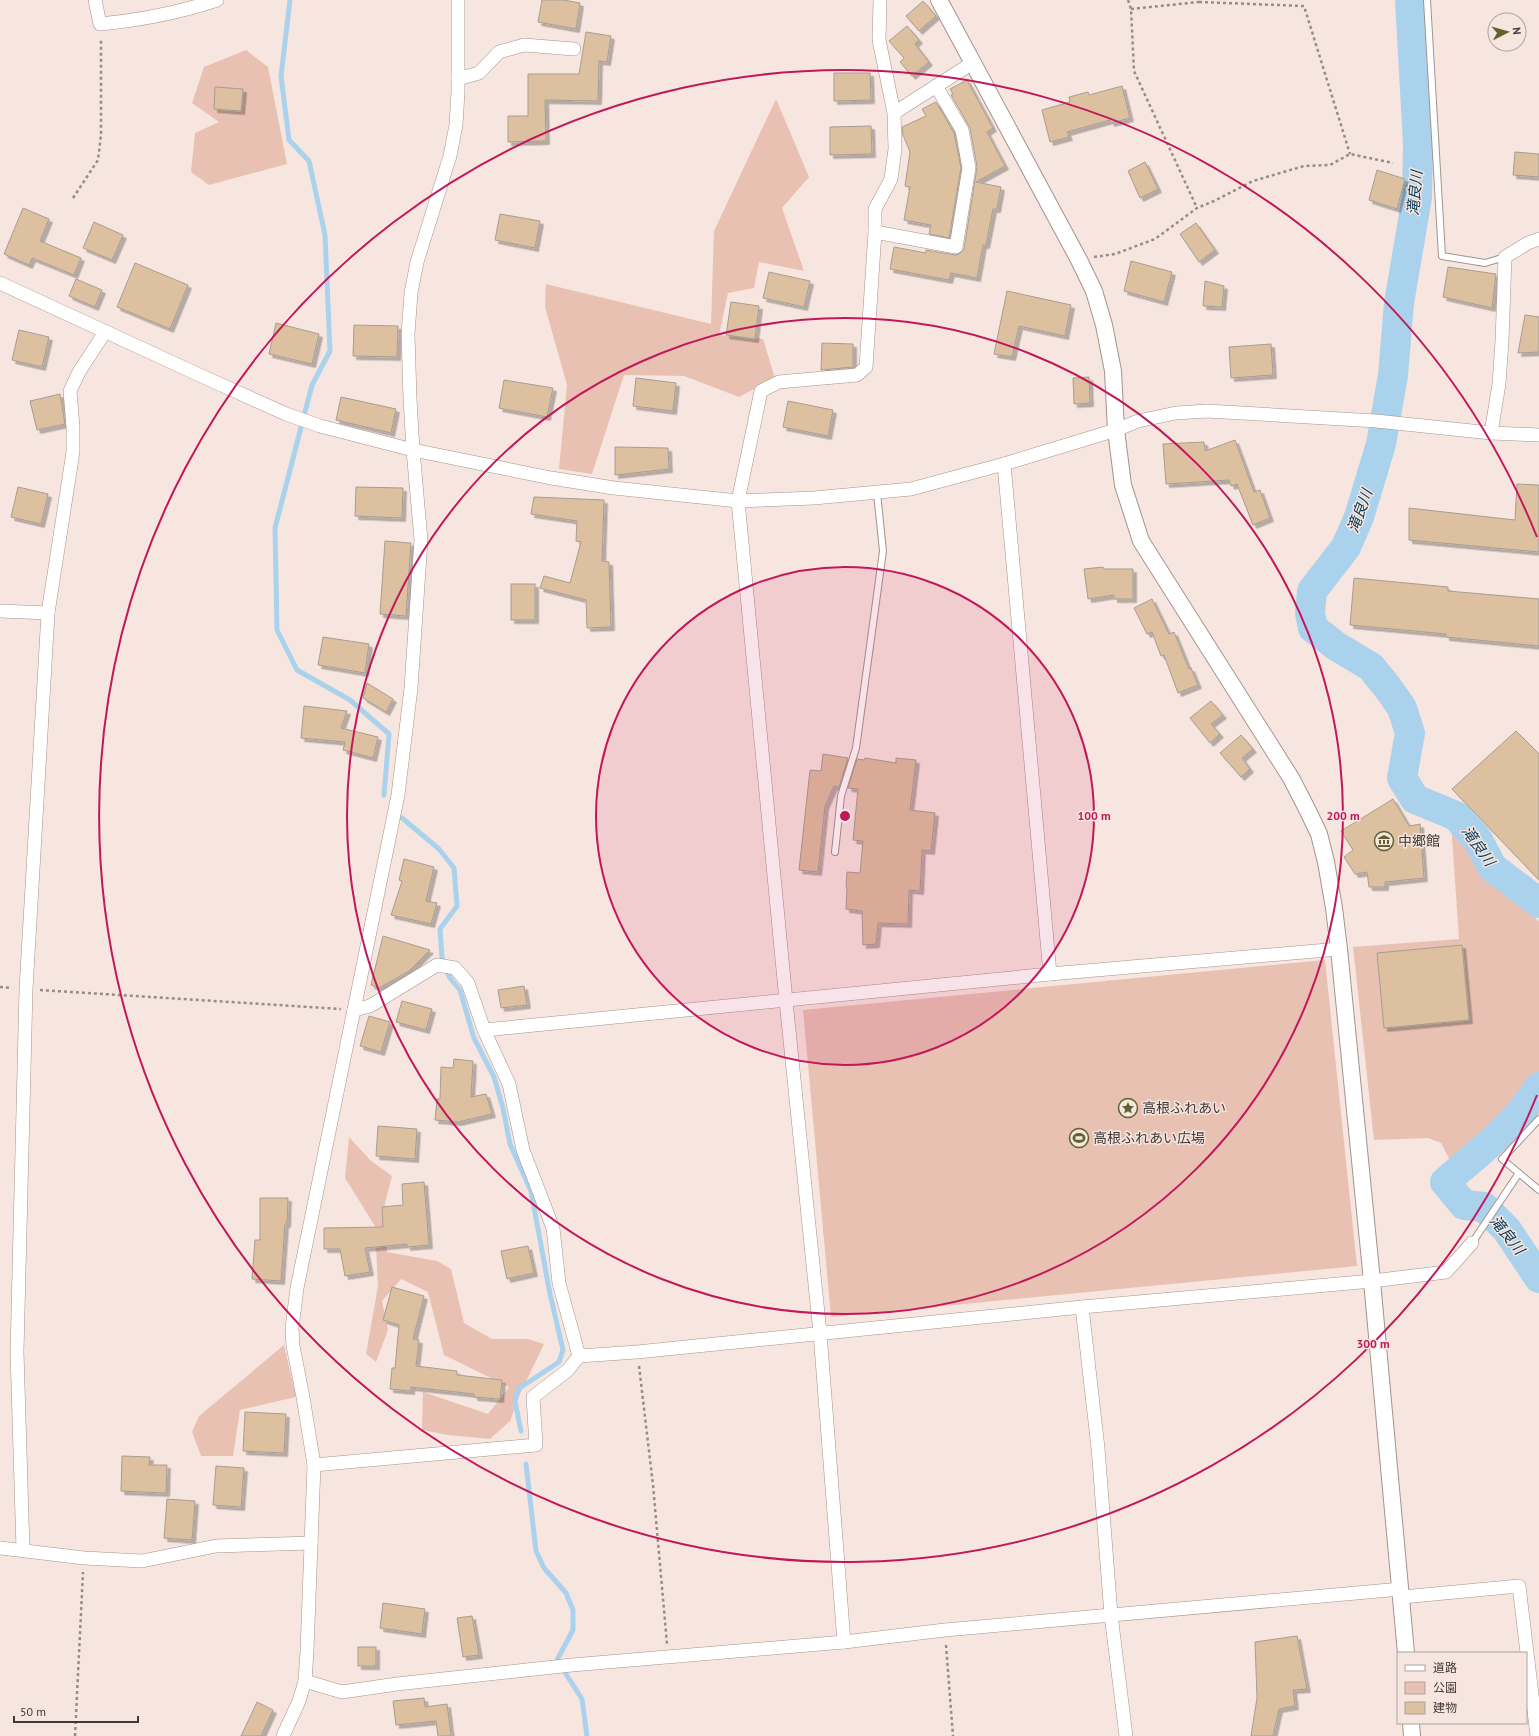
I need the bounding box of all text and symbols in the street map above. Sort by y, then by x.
north arrow [1487,12,1527,52]
text: N [1510,27,1524,35]
water label: 滝良川 [1403,168,1426,216]
water label: 滝良川 [1343,485,1377,535]
text: 100 m [1077,808,1111,823]
text: 200 m [1326,808,1360,823]
centre of rings [838,809,852,823]
water label: 滝良川 [1458,822,1500,871]
museum icon: 中郷館 [1373,830,1395,852]
place label: 中郷館 [1398,832,1440,850]
place icon: 高根ふれあい [1117,1097,1139,1119]
place label: 高根ふれあい [1142,1099,1226,1117]
sports icon: 高根ふれあい広場 [1068,1127,1090,1149]
place label: 高根ふれあい広場 [1093,1129,1205,1147]
water label: 滝良川 [1486,1211,1530,1260]
text: 300 m [1356,1336,1390,1351]
legend [1397,1652,1527,1724]
text: 道路 [1433,1660,1457,1675]
text: 公園 [1433,1680,1457,1695]
scale bar [14,1698,138,1724]
text: 建物 [1433,1700,1457,1715]
text: 50 m [20,1704,46,1719]

